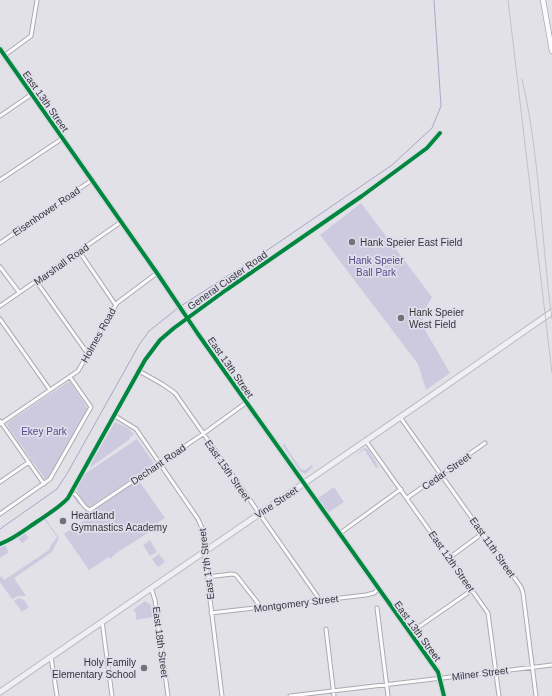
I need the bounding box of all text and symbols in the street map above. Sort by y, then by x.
street label: East 13th Street [21,69,71,134]
street label: Eisenhower Road [10,185,82,238]
marker: Hank Speier East Field [347,237,357,247]
place label: Hank Speier East Field [360,237,462,248]
street label: Marshall Road [32,241,91,287]
street label: General Custer Road [185,249,269,312]
park label: Hank Speier Ball Park [348,255,404,278]
street label: Holmes Road [79,306,118,364]
place label: Hank Speier West Field [409,307,465,330]
marker: Hank Speier West Field [396,313,406,323]
street label: East 13th Street [206,335,256,400]
park label: Ekey Park [21,426,68,437]
street label: East 15th Street [203,438,253,503]
street label: Dechant Road [129,442,188,487]
street label: Cedar Street [420,451,473,492]
street label: Vine Street [253,484,300,521]
place label: Heartland Gymnastics Academy [71,510,167,533]
street label: East 11th Street [468,515,518,580]
marker: Heartland Gymnastics Academy [58,516,68,526]
street label: East 17th Street [197,527,216,600]
street label: East 12th Street [427,529,477,594]
street label: Montgomery Street [253,593,339,614]
street label: East 13th Street [392,599,443,664]
street label: East 18th Street [151,606,170,679]
place label: Holy Family Elementary School [52,657,136,680]
marker: Holy Family Elementary School [139,663,149,673]
street label: Milner Street [451,665,509,682]

